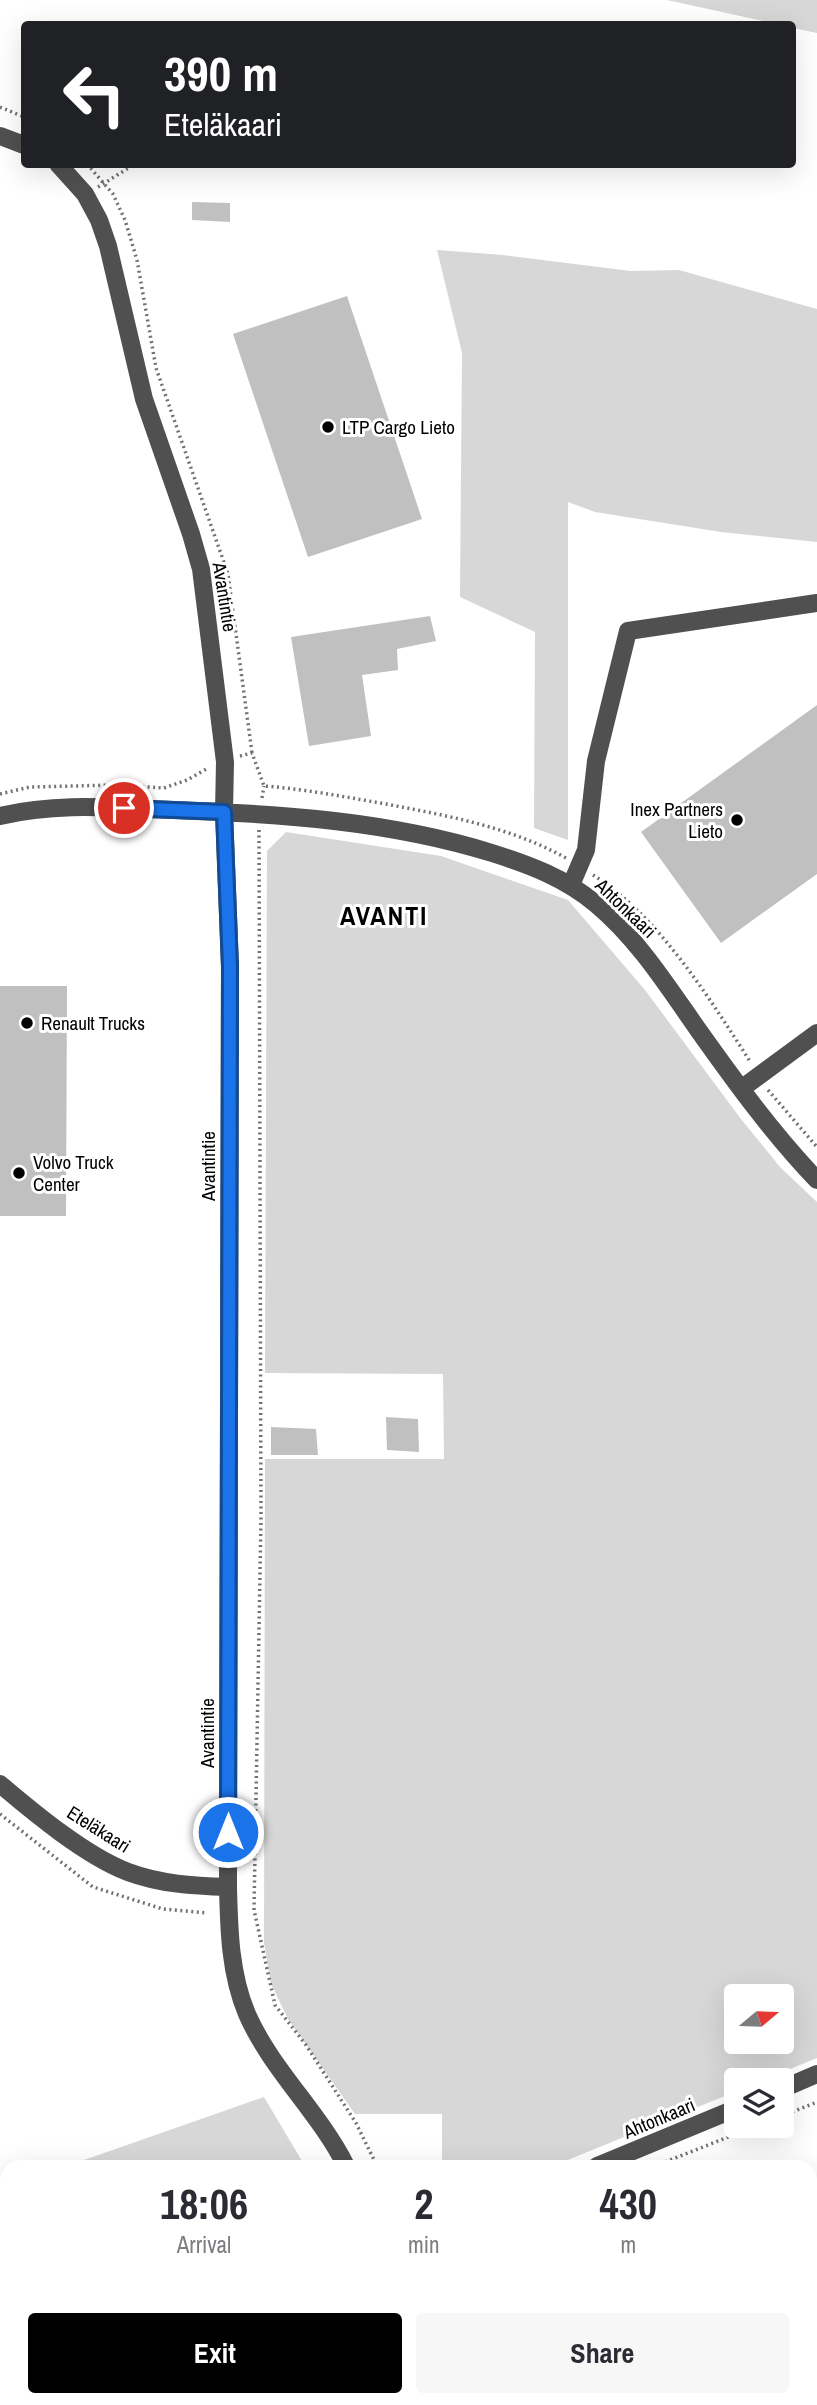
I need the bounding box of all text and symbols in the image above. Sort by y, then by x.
text: 390 m [164,40,278,106]
icon: left [49,49,140,140]
text: Eteläkaari [164,103,282,146]
place label: LTP Cargo Lieto [342,414,455,440]
marker: LTP Cargo Lieto [320,419,336,435]
street label: Avantintie [207,559,243,634]
pin [94,778,154,838]
icon: arrive [105,789,143,827]
place label: Inex Partners Lieto [630,796,723,844]
marker: Inex Partners Lieto [729,812,745,828]
street label: Ahtonkaari [589,872,662,944]
district label: AVANTI [340,898,428,933]
place label: Renault Trucks [41,1010,145,1036]
marker: Renault Trucks [19,1015,35,1031]
street label: Avantintie [195,1131,221,1202]
place label: Volvo Truck Center [33,1149,114,1197]
marker: Volvo Truck Center [11,1165,27,1181]
street label: Avantintie [194,1698,220,1769]
position arrow [191,1795,265,1869]
street label: Eteläkaari [62,1799,136,1859]
north arrow [724,1984,794,2054]
map controls [724,1984,794,2138]
button: layers [724,2068,794,2138]
street label: Ahtonkaari [618,2091,699,2145]
text: 18:06 [160,2176,248,2232]
text: 2 [414,2176,433,2232]
text: 430 [600,2176,657,2232]
text: Arrival [177,2229,231,2260]
text: min [408,2229,440,2260]
text: m [620,2229,636,2260]
button: Exit [28,2313,402,2393]
button: Share [416,2313,789,2393]

